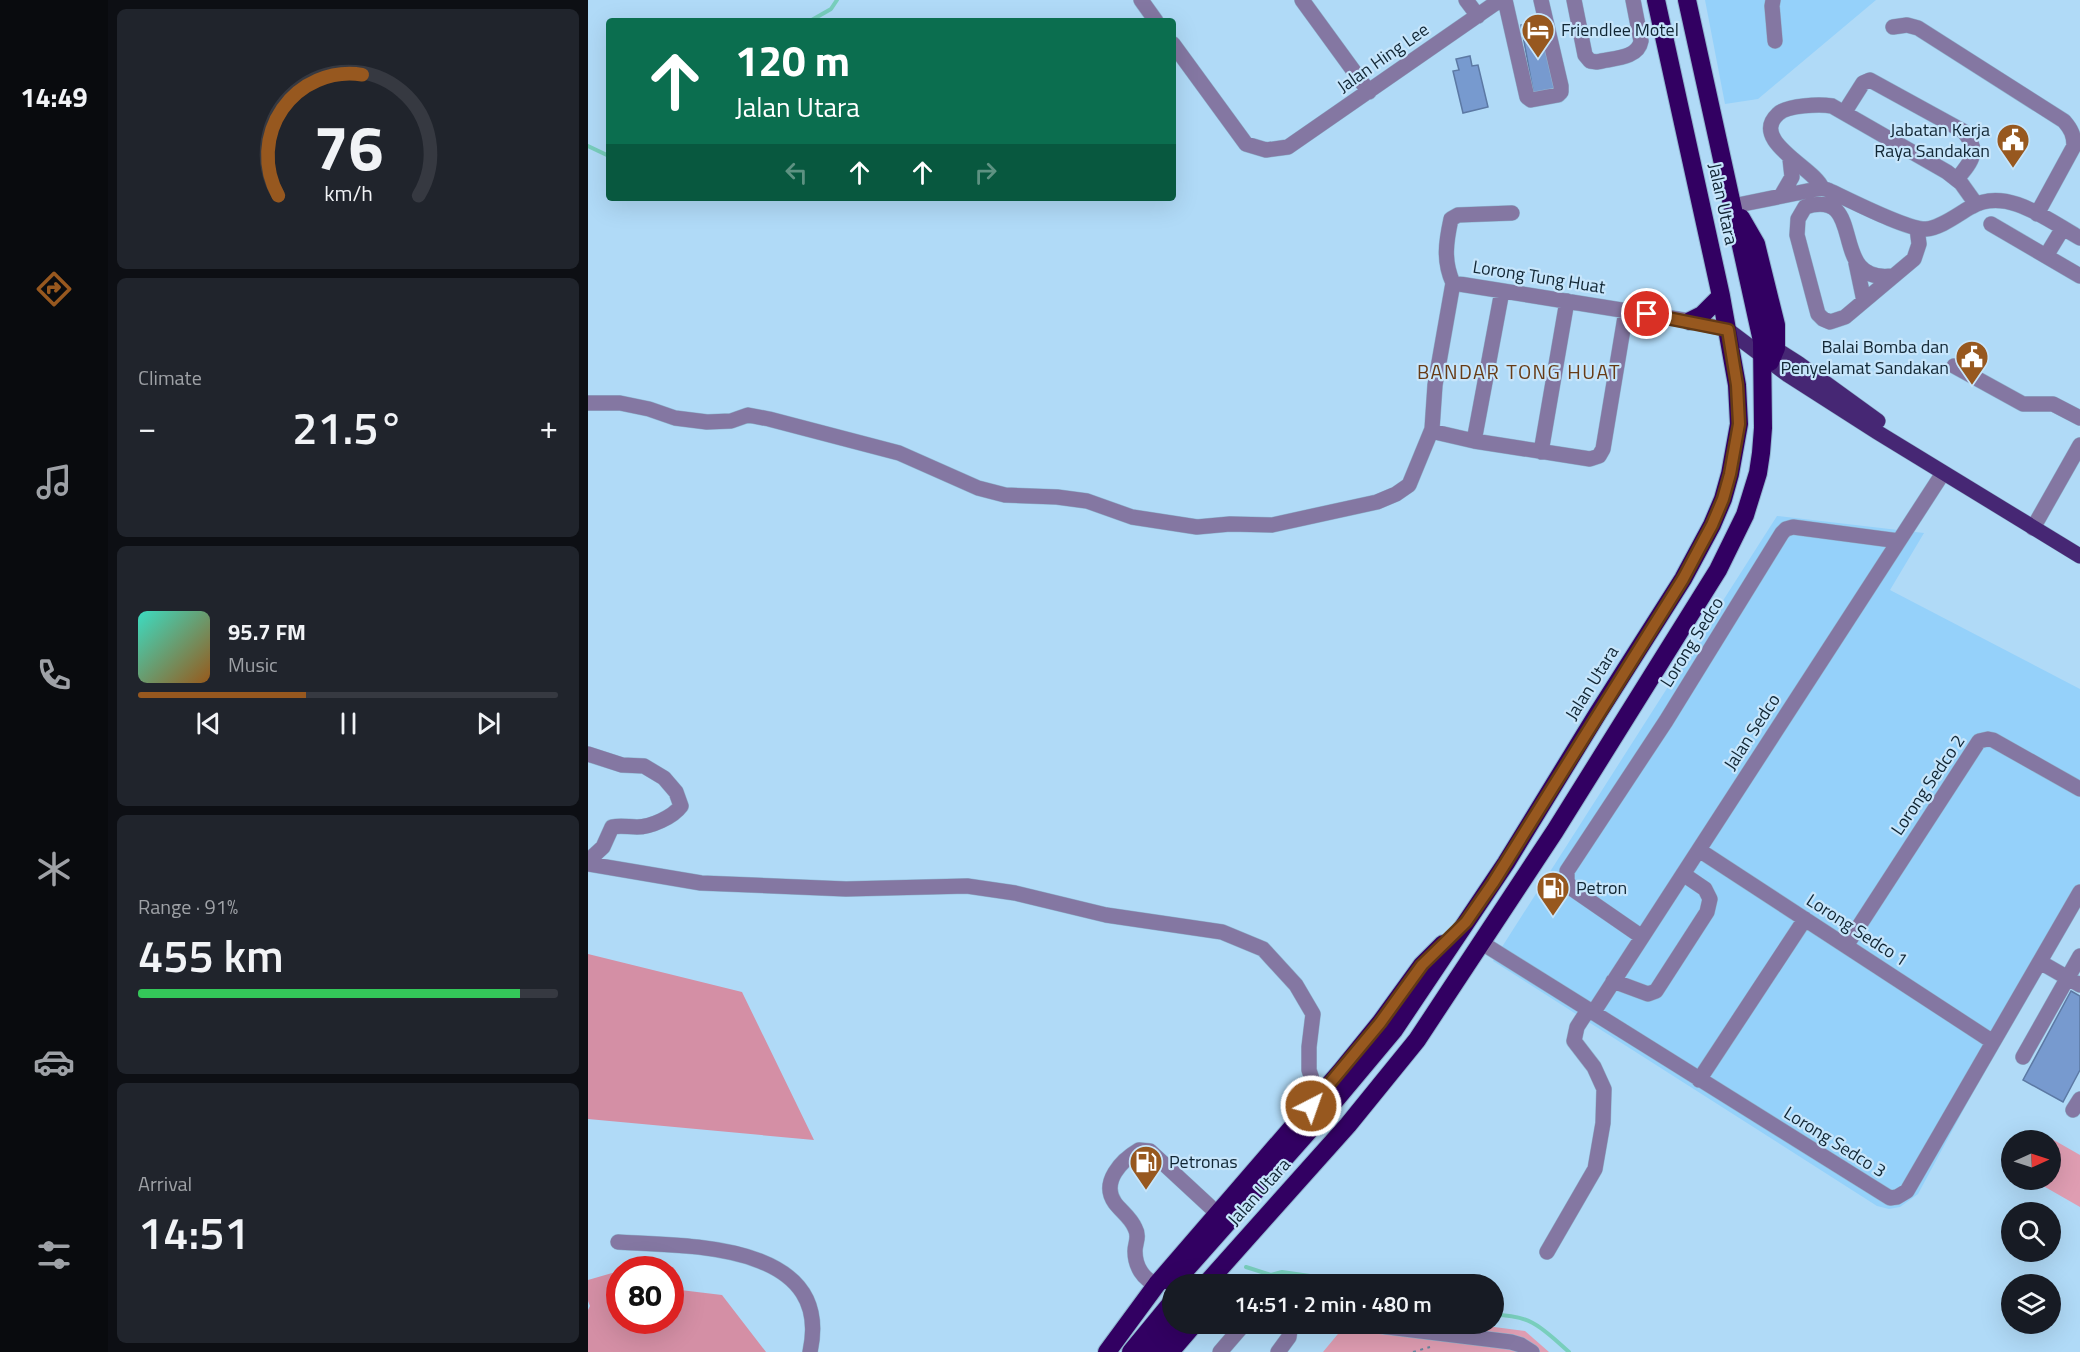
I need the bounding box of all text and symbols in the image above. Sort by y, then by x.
hotel icon: Friendlee Motel [1520,12,1556,59]
street label: Jalan Hing Lee [1331,16,1434,99]
place label: Friendlee Motel [1561,16,1679,43]
text: 120 m [735,28,850,92]
icon: ahead [636,42,714,120]
text: 14:49 [20,76,88,117]
text: Jalan Utara [735,86,860,127]
text: 76 [313,99,383,194]
place label: Jabatan Kerja Raya Sandakan [1874,116,1990,164]
public building icon: Jabatan Kerja Raya Sandakan [1995,122,2031,169]
icon: left [780,156,813,189]
icon: ahead [843,156,876,189]
icon: ahead [906,156,939,189]
icon: right [969,156,1002,189]
street label: Jalan Utara [1702,160,1745,247]
text: km/h [324,177,372,209]
street label: Lorong Tung Huat [1471,253,1608,300]
icon: directions [33,268,75,310]
pin [1621,288,1672,339]
icon: arrive [1630,297,1663,330]
place label: Balai Bomba dan Penyelamat Sandakan [1780,333,1949,381]
public building icon: Balai Bomba dan Penyelamat Sandakan [1954,339,1990,386]
district label: BANDAR TONG HUAT [1417,356,1621,387]
text: Climate [138,362,202,393]
text: 21.5° [292,393,404,461]
text: − [138,402,156,452]
text: + [540,402,558,452]
icon: music [33,461,75,503]
street label: Lorong Sedco [1653,591,1730,692]
text: 95.7 FM [228,615,306,649]
street label: Jalan Utara [1558,640,1625,725]
text: Music [228,649,278,680]
icon: phone [33,654,75,696]
street label: Jalan Sedco [1717,688,1786,775]
icon: previous [192,707,225,740]
icon: pause [332,707,365,740]
icon: next [472,707,505,740]
street label: Lorong Sedco 2 [1884,729,1971,840]
icon: climate [33,848,75,890]
fuel station icon: Petron [1535,870,1571,917]
place label: Petron [1576,874,1627,901]
street label: Lorong Sedco 1 [1801,887,1913,973]
text: Range · 91% [138,891,238,922]
text: 455 km [138,921,284,989]
icon: car [33,1041,75,1083]
position arrow [1279,1074,1343,1138]
street label: Lorong Sedco 3 [1779,1099,1892,1184]
north arrow [2001,1130,2061,1190]
map controls [2001,1130,2061,1334]
fuel station icon: Petronas [1128,1144,1164,1191]
place label: Petronas [1169,1148,1238,1175]
street label: Jalan Utara [1221,1152,1296,1232]
text: Arrival [138,1168,192,1199]
text: 14:51 [138,1198,250,1266]
button: search [2001,1202,2061,1262]
icon: filters [33,1234,75,1276]
speed limit sign: 80 [606,1256,684,1334]
button: layers [2001,1274,2061,1334]
text: 14:51 · 2 min · 480 m [1234,1287,1432,1321]

